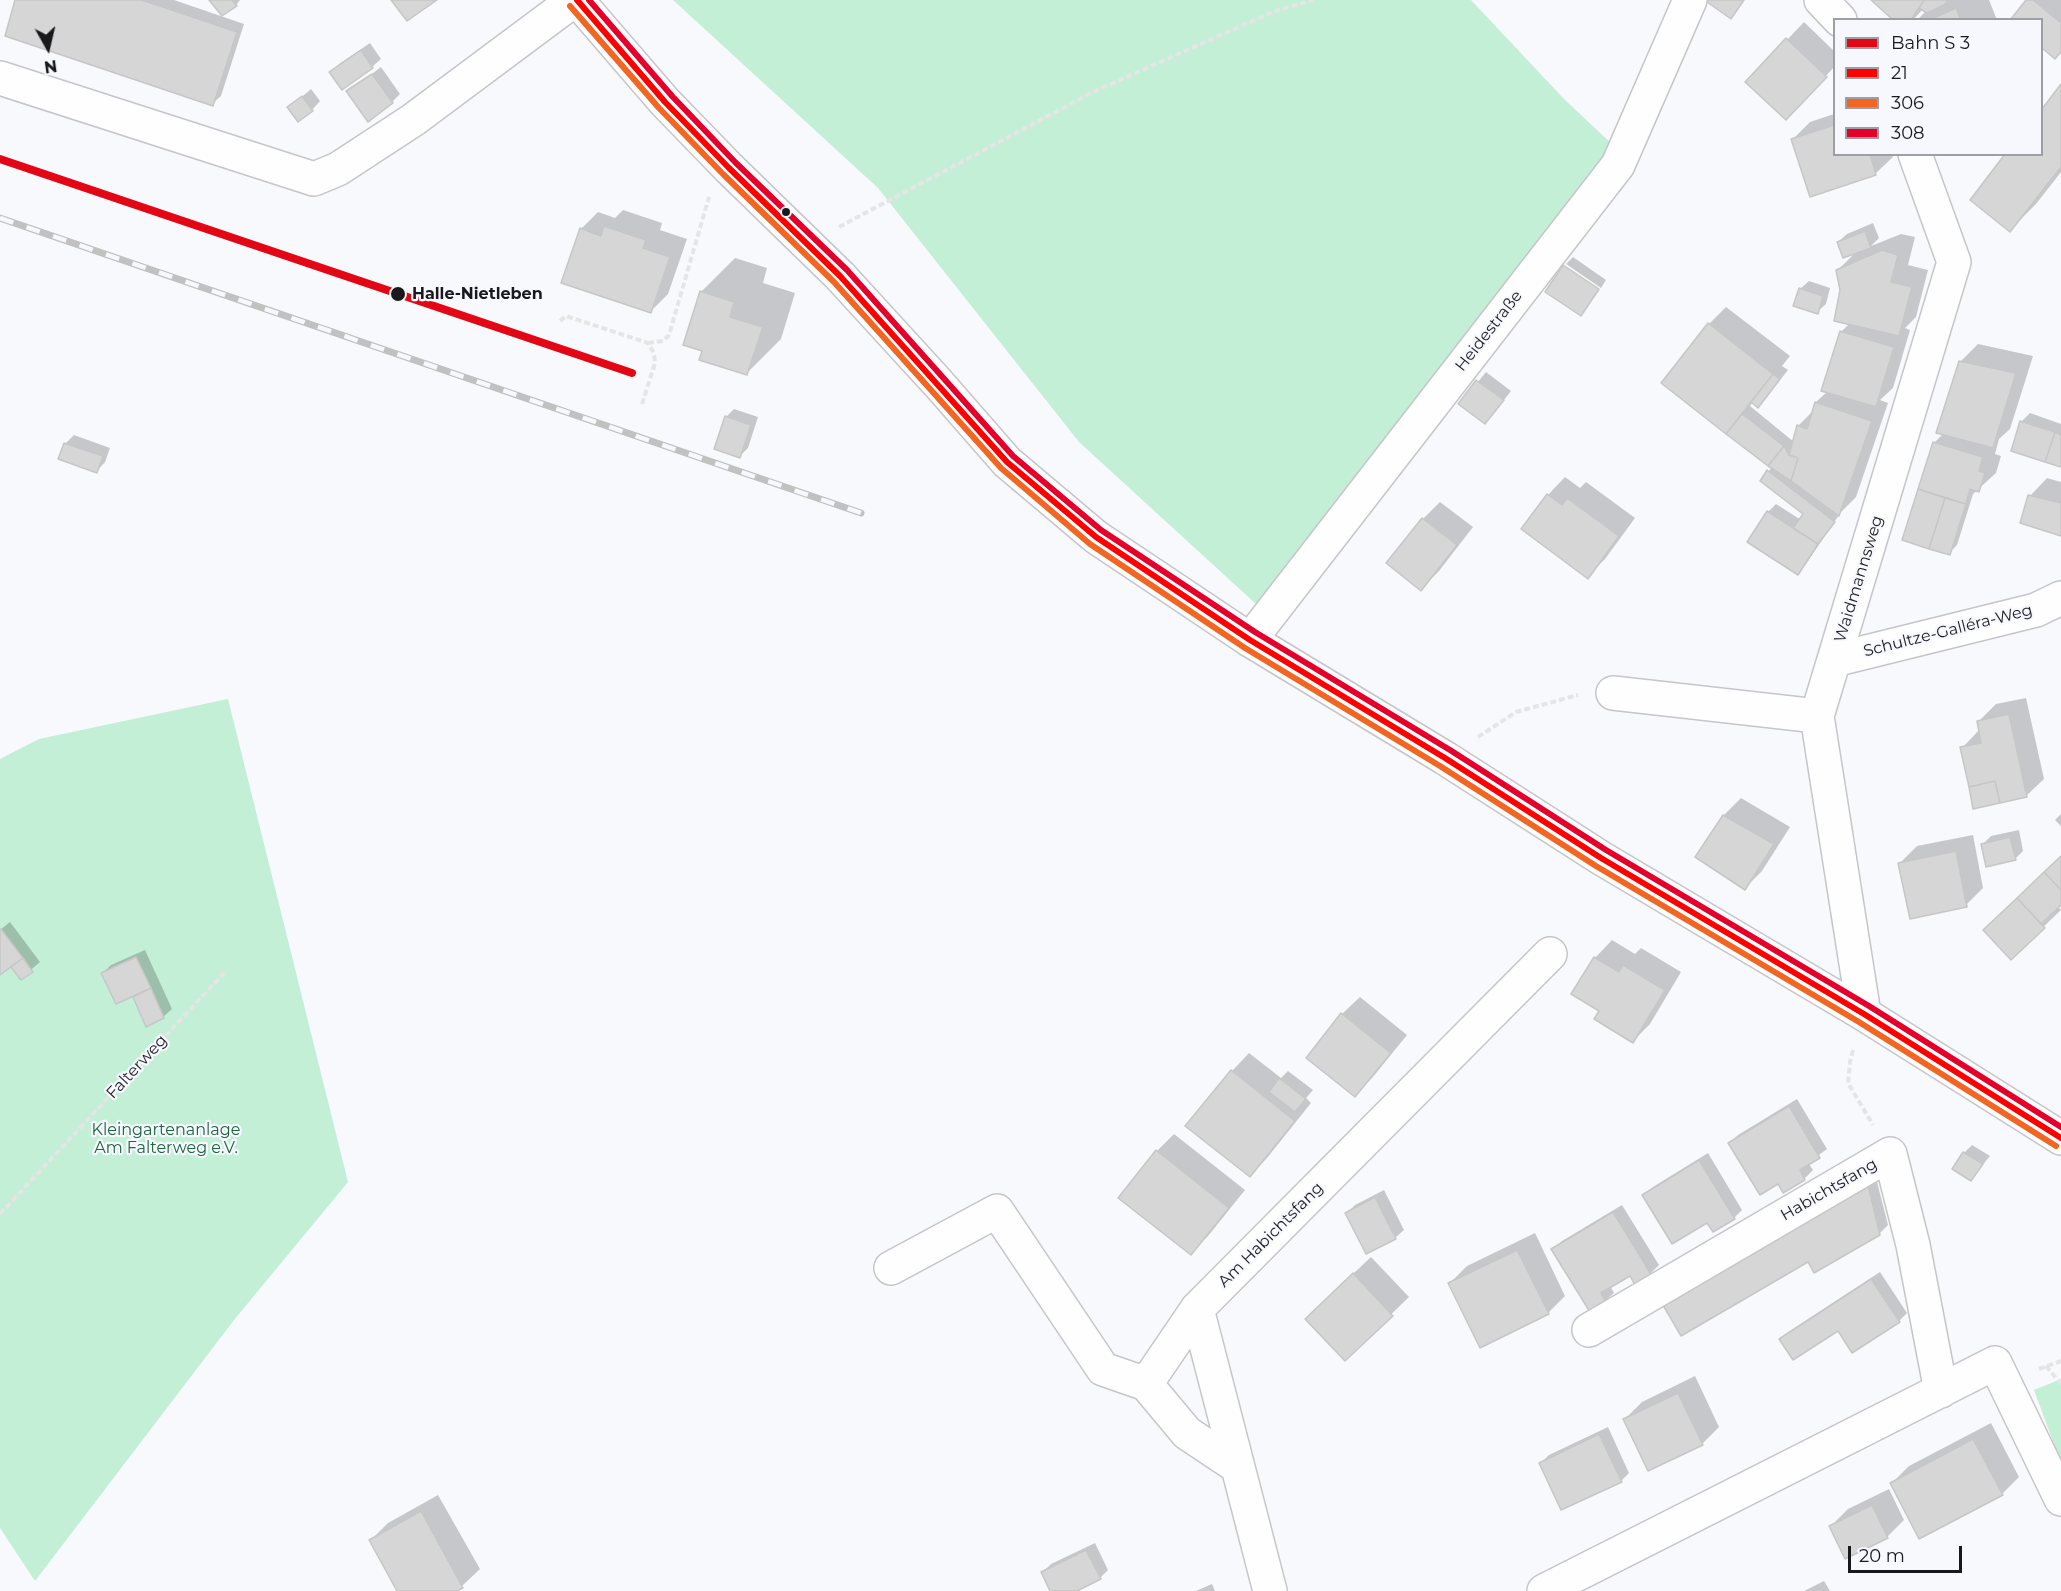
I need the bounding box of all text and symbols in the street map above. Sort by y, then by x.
north arrow [18,18,78,78]
legend [1833,18,2043,156]
text: Bahn S 3 [1891,32,1970,54]
text: N [43,56,58,77]
text: 21 [1891,62,1908,84]
text: 306 [1891,92,1924,114]
text: 308 [1891,122,1925,144]
unlabelled marker [780,206,792,218]
place label: Halle-Nietleben [412,284,543,304]
marker: Halle-Nietleben [389,285,407,303]
street label: Heidestraße [1451,287,1527,375]
street label: Waidmannsweg [1831,513,1887,645]
street label: Schultze-Galléra-Weg [1861,601,2035,661]
street label: Falterweg [103,1031,171,1103]
park label: Kleingartenanlage Am Falterweg e.V. [92,1120,240,1158]
street label: Habichtsfang [1777,1155,1881,1225]
street label: Am Habichtsfang [1214,1178,1328,1292]
scale bar [1851,1534,1965,1572]
text: 20 m [1859,1545,1905,1567]

